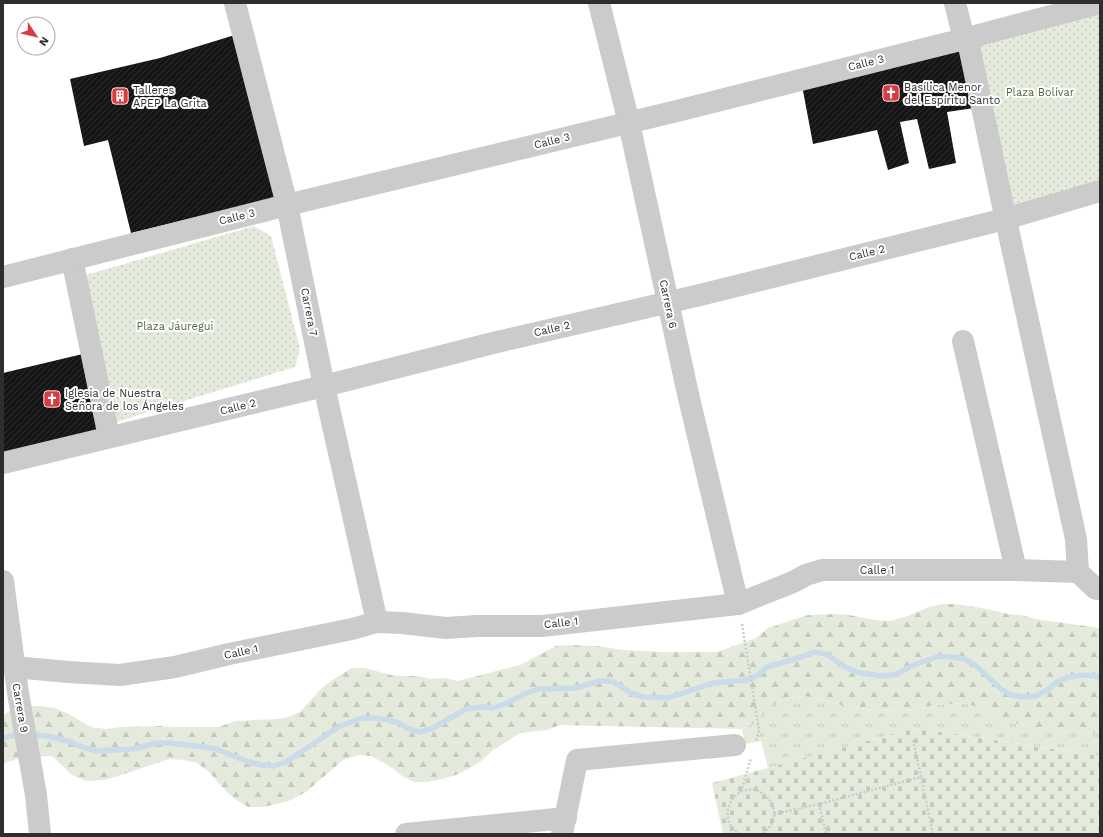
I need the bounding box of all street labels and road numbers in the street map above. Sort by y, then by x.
street label: Calle 3 [846,52,886,74]
street label: Calle 3 [532,130,572,152]
street label: Calle 3 [217,206,257,228]
street label: Calle 2 [847,242,887,264]
street label: Carrera 6 [656,278,680,330]
street label: Carrera 7 [298,287,320,337]
street label: Calle 2 [533,319,571,339]
street label: Calle 2 [218,396,258,418]
street label: Calle 1 [860,564,894,577]
street label: Calle 1 [543,615,579,631]
street label: Calle 1 [223,642,259,662]
street label: Carrera 9 [9,682,31,734]

